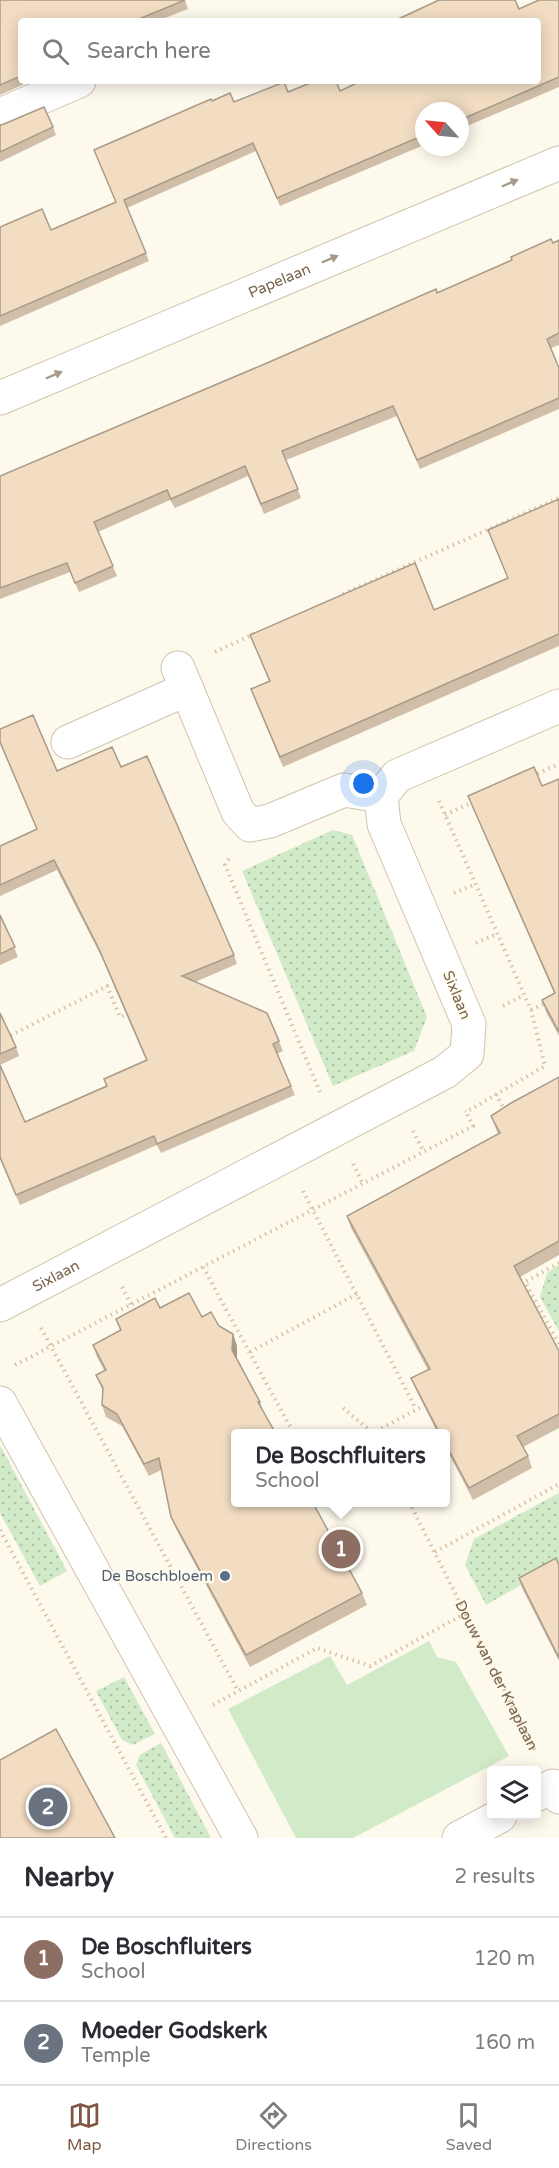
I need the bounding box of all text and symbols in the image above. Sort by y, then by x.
search box [18,18,541,84]
icon: search [39,35,72,68]
text: Search here [87,38,211,64]
north arrow [415,102,469,156]
one-way arrow [502,178,520,188]
one-way arrow [322,254,340,264]
street label: Papelaan [245,260,313,302]
one-way arrow [45,370,63,379]
your location [349,769,378,798]
street label: Sixlaan [439,968,475,1022]
street label: Sixlaan [29,1256,82,1296]
popup [231,1429,450,1507]
text: De Boschfluiters [255,1443,426,1469]
text: School [255,1469,320,1493]
pin: 1 [322,1526,360,1572]
place label: De Boschbloem [101,1567,213,1585]
marker: De Boschbloem [218,1569,232,1583]
street label: Douw van der Kraplaan [451,1597,542,1753]
map controls [487,1766,541,1820]
button: layers [487,1766,541,1820]
pin: 2 [28,1784,68,1830]
text: Nearby [24,1862,114,1893]
text: 2 results [455,1865,535,1889]
text: De Boschfluiters [81,1934,252,1960]
text: 1 [37,1947,50,1971]
text: 120 m [474,1947,535,1971]
text: School [81,1960,145,1984]
text: Moeder Godskerk [81,2018,267,2044]
text: 2 [37,2031,50,2055]
text: 160 m [474,2031,535,2055]
text: Temple [81,2044,151,2068]
tab: Map [67,2099,101,2155]
tab: Directions [235,2099,312,2155]
tab: Saved [446,2099,492,2155]

